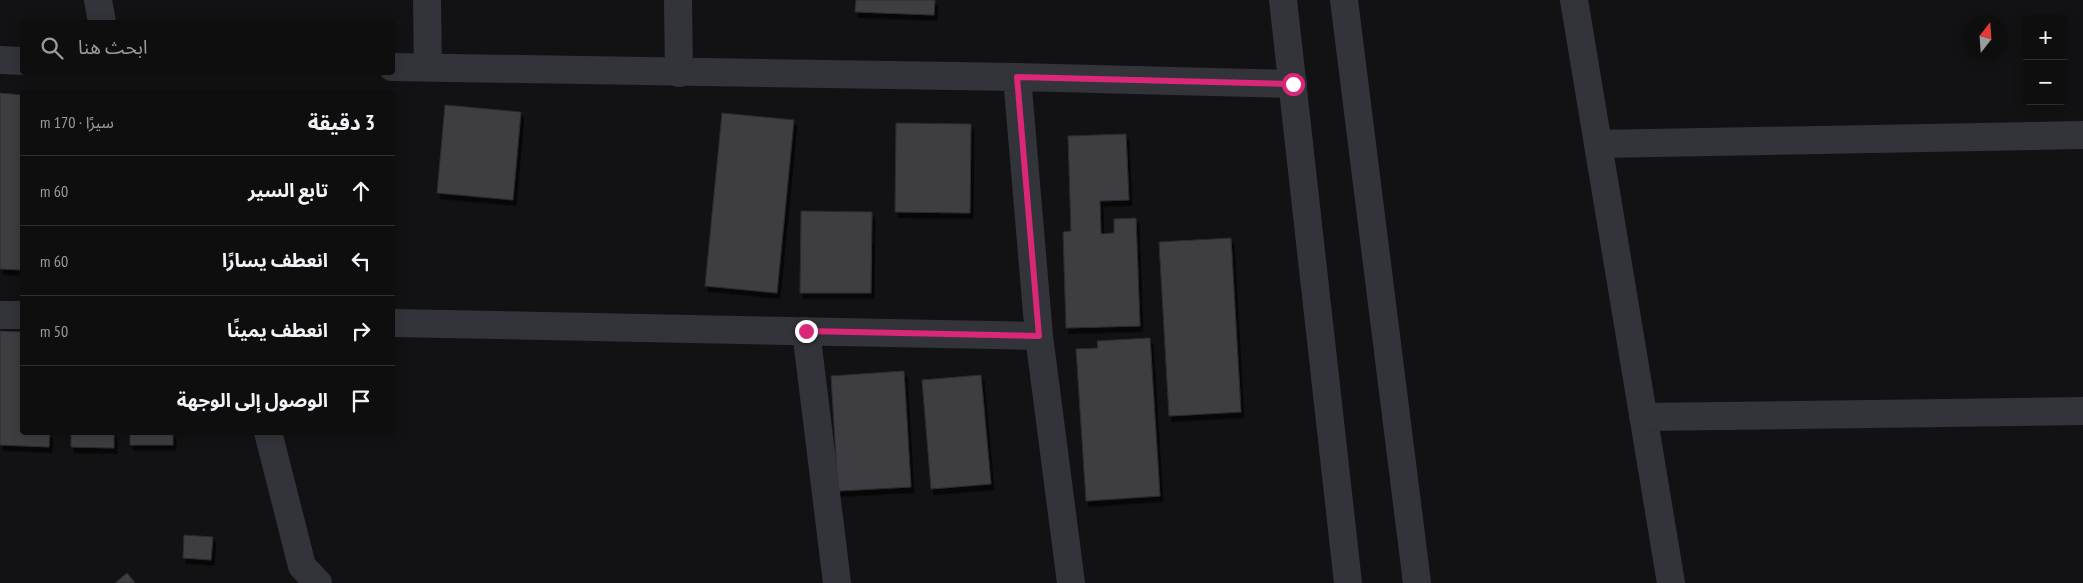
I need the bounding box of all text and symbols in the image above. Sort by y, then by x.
north arrow [1963,15,2008,60]
map controls [2023,15,2068,105]
button: + [2023,15,2068,60]
search box [20,20,395,75]
icon: search [38,34,66,62]
text: ابحث هنا [78,35,147,59]
button: − [2023,60,2068,105]
route start [1282,73,1305,96]
text: 3 دقيقة [308,109,375,136]
text: سيرًا · 170 m [40,112,114,132]
icon: ahead [347,177,375,205]
text: تابع السير [248,178,328,202]
text: 60 m [40,181,68,201]
icon: left [347,247,375,275]
text: انعطف يسارًا [222,248,328,272]
text: 60 m [40,251,68,271]
icon: right [347,317,375,345]
text: انعطف يمينًا [227,318,328,342]
route end [795,320,818,343]
text: 50 m [40,321,68,341]
icon: arrive [347,387,375,415]
text: الوصول إلى الوجهة [177,388,328,412]

